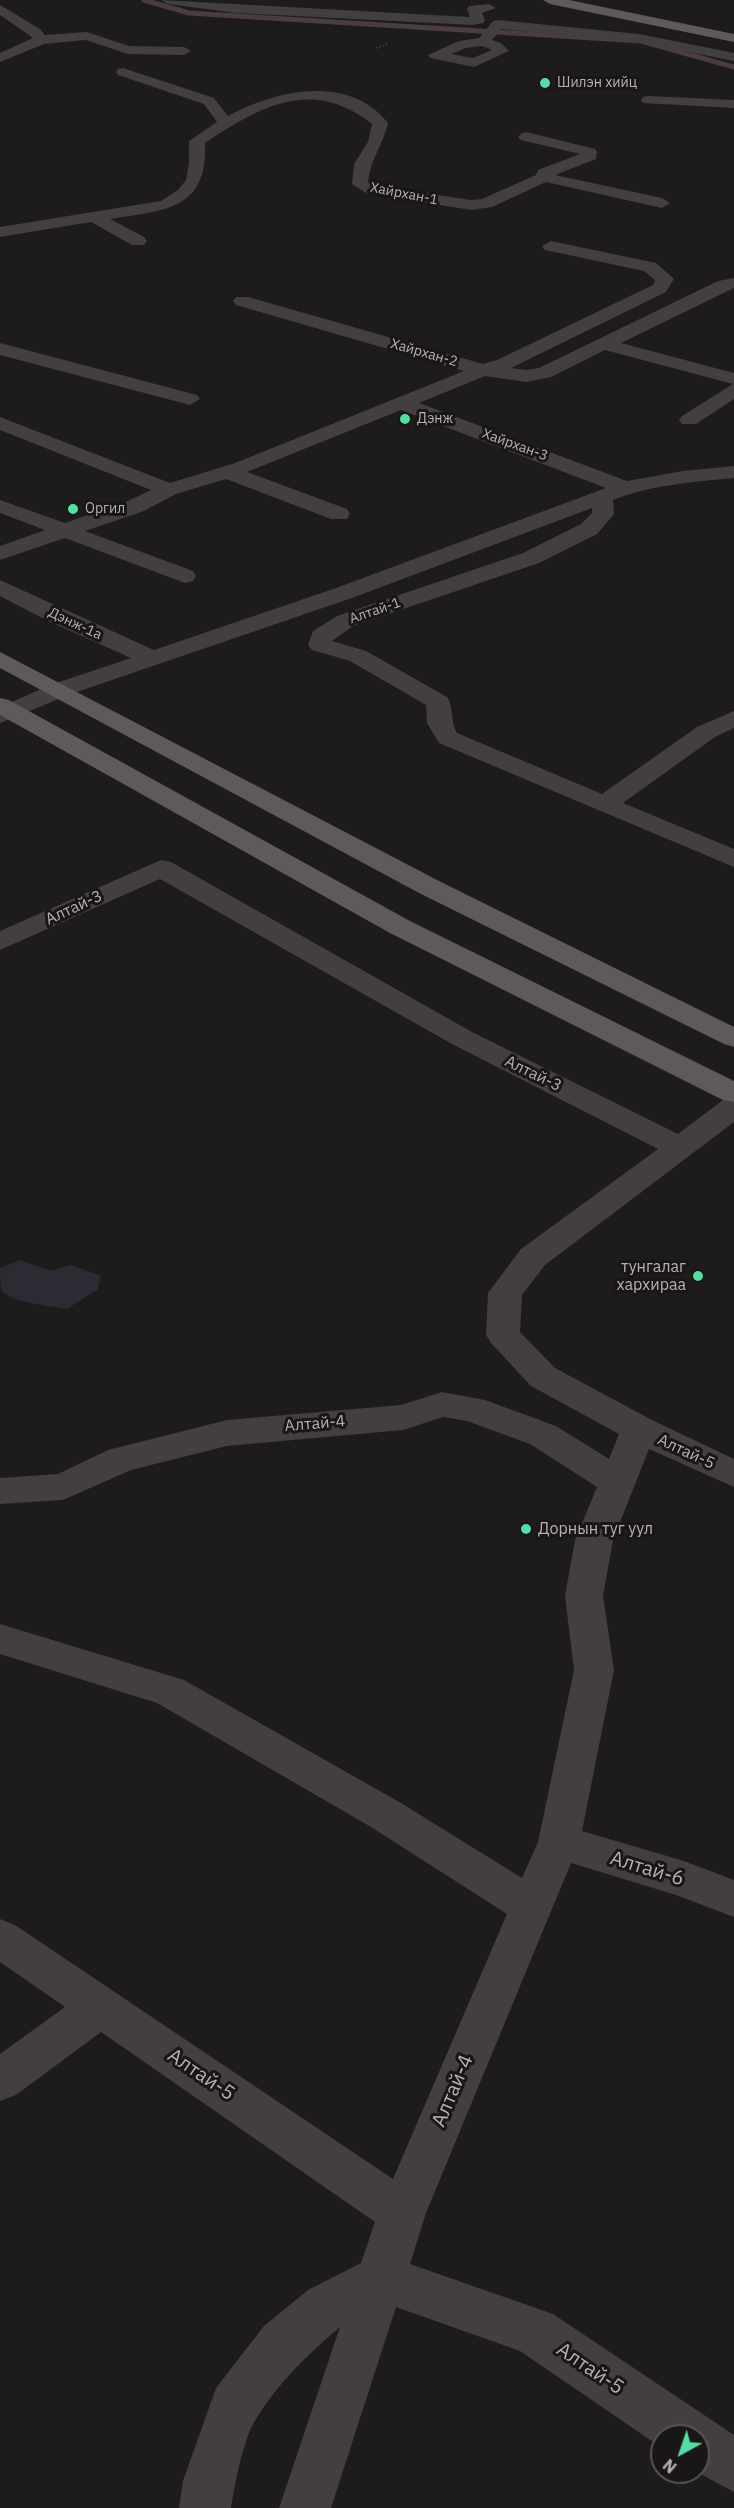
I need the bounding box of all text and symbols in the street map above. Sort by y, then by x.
place label: Шилэн хийц [557,75,637,91]
marker: Шилэн хийц [538,76,552,90]
street label: Хайрхан-1 [369,179,439,209]
street label: Хайрхан-2 [389,335,459,371]
place label: Дэнж [417,411,453,427]
marker: Дэнж [398,412,412,426]
street label: Хайрхан-3 [480,425,550,465]
place label: Оргил [85,501,125,517]
marker: Оргил [66,502,80,516]
street label: Алтай-1 [347,594,403,628]
street label: Дэнж-1а [46,604,104,644]
street label: Алтай-3 [42,886,106,930]
street label: Алтай-3 [501,1052,565,1096]
place label: тунгалаг хархираа [616,1257,686,1295]
marker: тунгалаг хархираа [691,1269,705,1283]
street label: Алтай-4 [284,1412,346,1436]
street label: Алтай-5 [654,1430,718,1474]
place label: Дорнын туг уул [538,1519,653,1539]
marker: Дорнын туг уул [519,1522,533,1536]
street label: Алтай-6 [607,1846,687,1892]
street label: Алтай-5 [163,2044,239,2106]
street label: Алтай-4 [427,2051,479,2131]
street label: Алтай-5 [552,2338,628,2400]
north arrow [650,2424,710,2484]
text: N [659,2455,681,2478]

